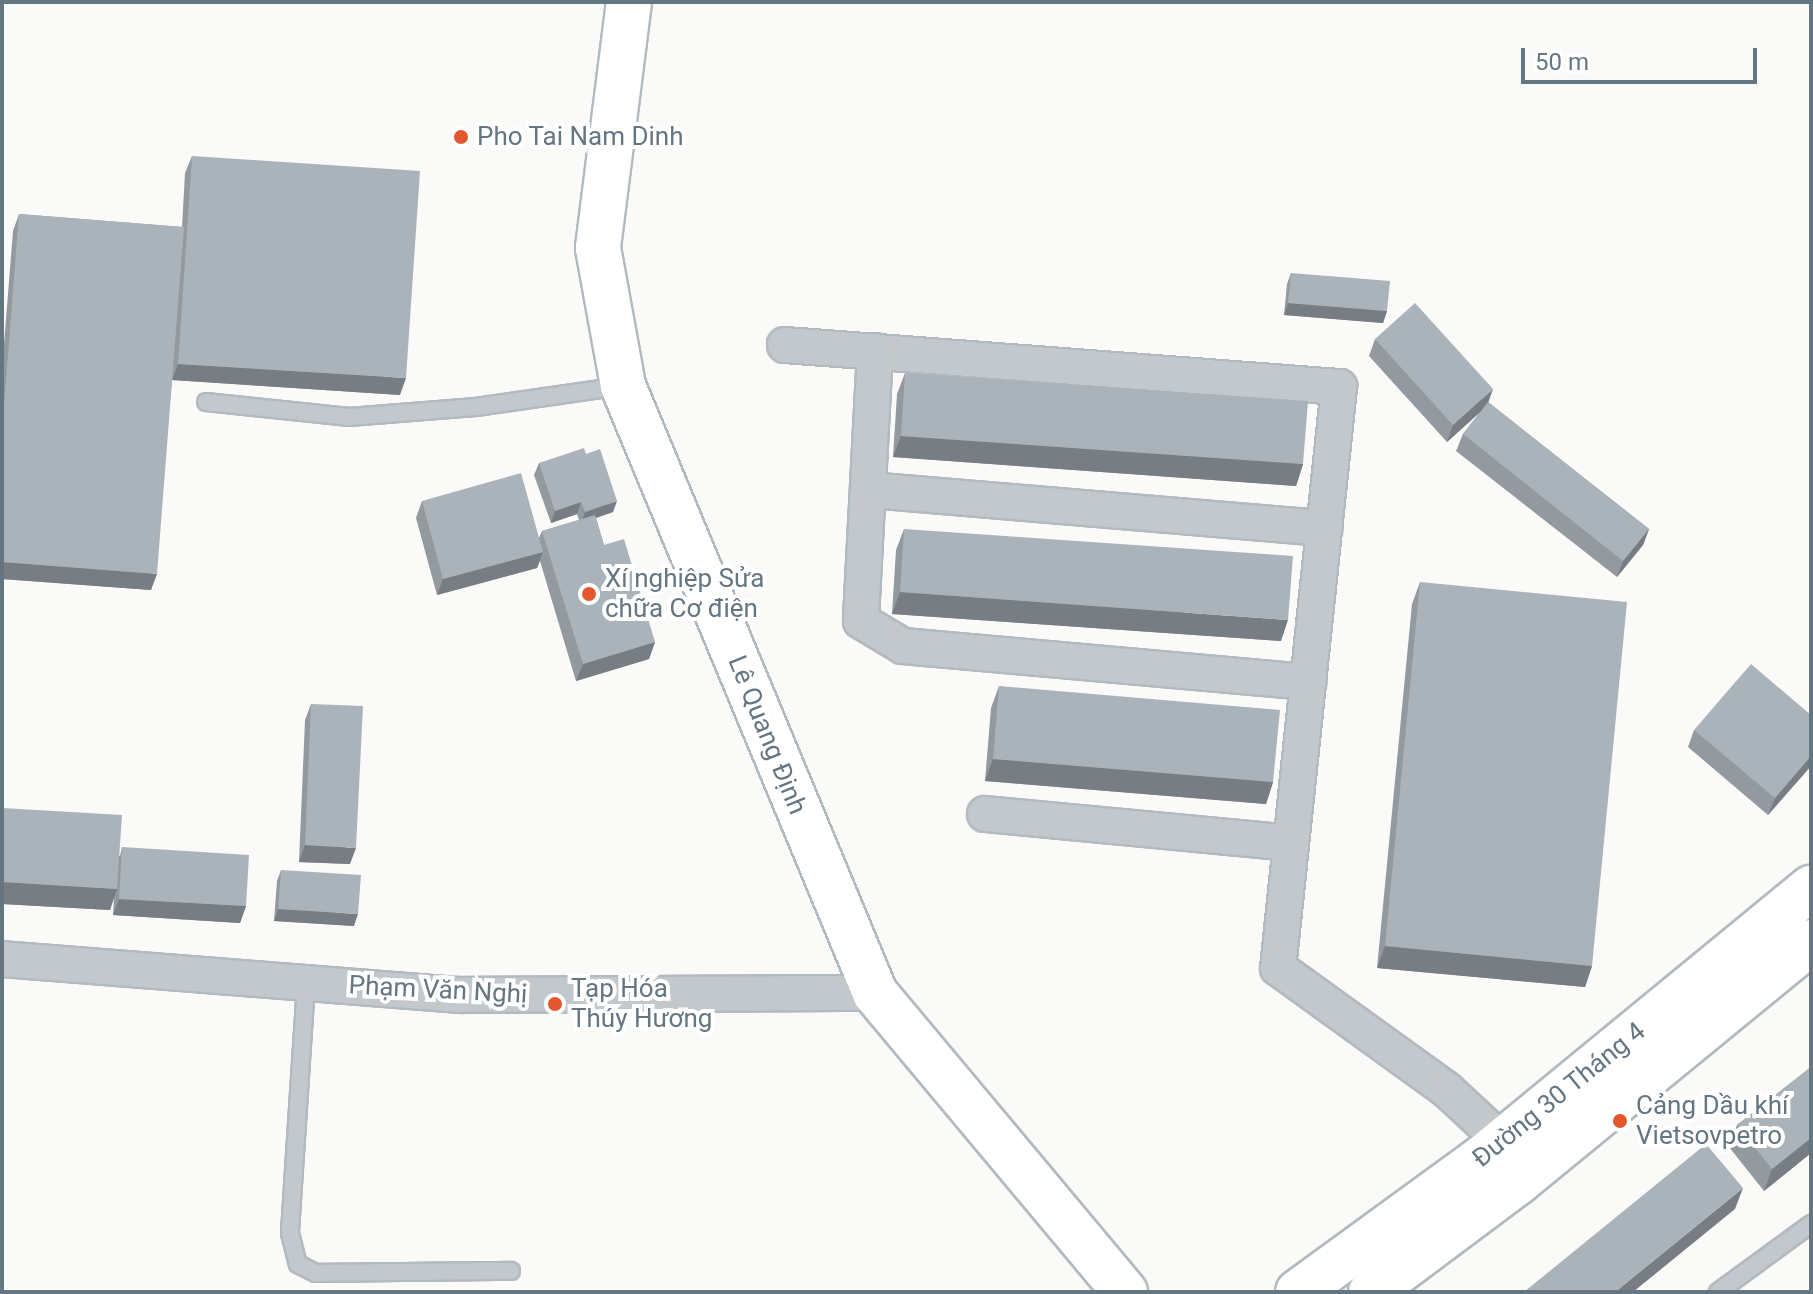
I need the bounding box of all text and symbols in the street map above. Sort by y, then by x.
scale bar [1525,32,1761,82]
text: 50 m [1535,48,1589,76]
place label: Pho Tai Nam Dinh [477,121,684,153]
marker: Pho Tai Nam Dinh [452,128,470,146]
place label: Xí nghiệp Sửa chữa Cơ điện [605,563,764,624]
marker: Xí nghiệp Sửa chữa Cơ điện [580,585,598,603]
street label: Lê Quang Định [721,651,813,819]
street label: Phạm Văn Nghị [348,970,528,1010]
place label: Tạp Hóa Thúy Hương [571,973,712,1034]
marker: Tạp Hóa Thúy Hương [546,995,564,1013]
street label: Đường 30 Tháng 4 [1466,1016,1652,1174]
place label: Cảng Dầu khí Vietsovpetro [1636,1090,1788,1152]
marker: Cảng Dầu khí Vietsovpetro [1611,1112,1629,1130]

